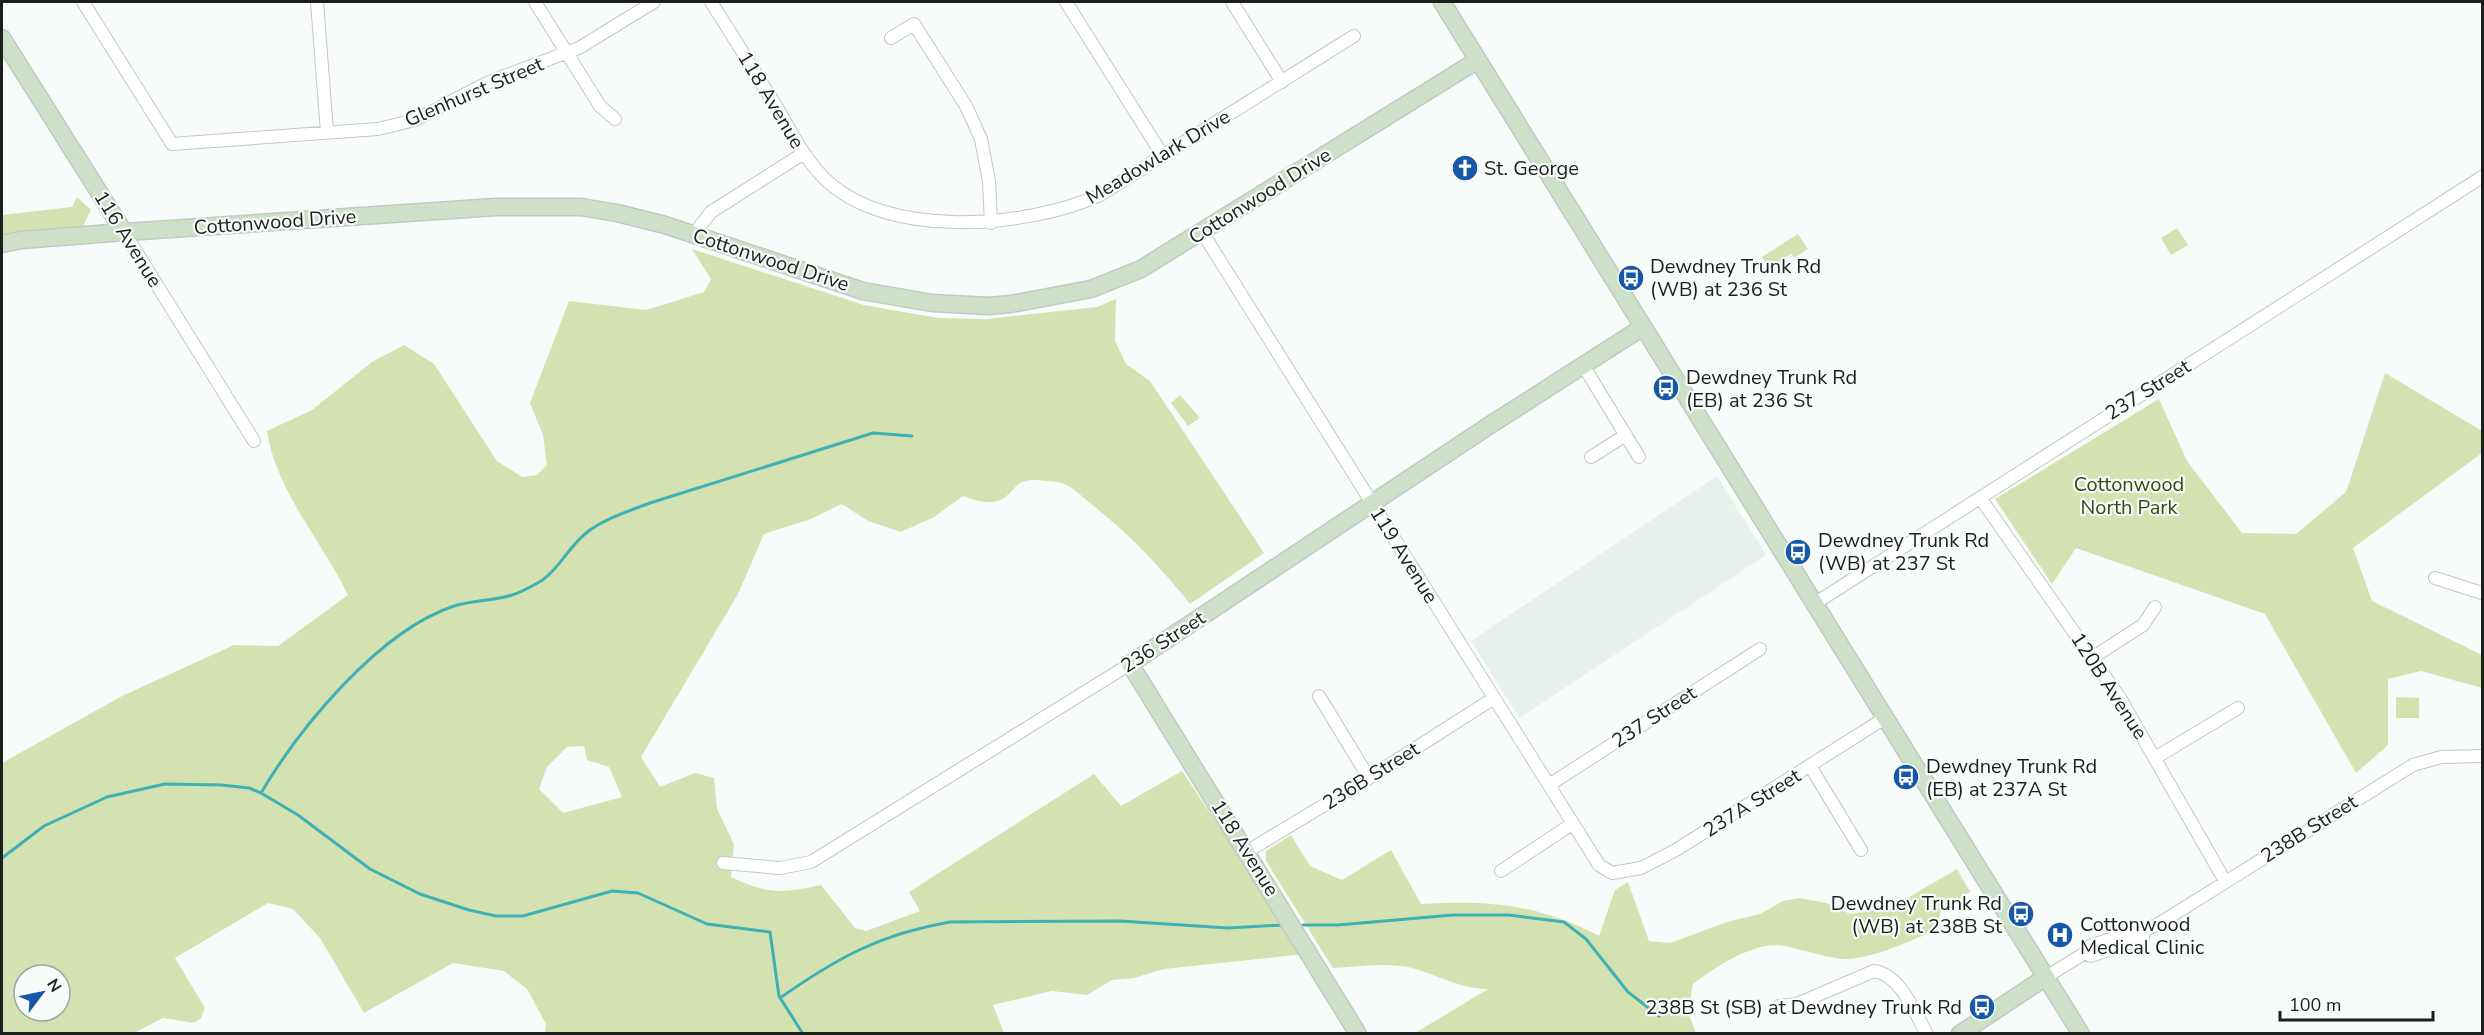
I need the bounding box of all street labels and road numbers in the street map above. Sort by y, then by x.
street label: 118 Avenue [731,46,811,154]
street label: Glenhurst Street [401,50,548,133]
street label: Meadowlark Drive [1081,103,1235,211]
street label: Cottonwood Drive [1184,141,1336,251]
street label: 116 Avenue [88,186,168,292]
street label: Cottonwood Drive [193,203,357,241]
street label: Cottonwood Drive [689,222,853,298]
street label: 237 Street [2100,353,2197,427]
street label: 119 Avenue [1364,502,1444,608]
street label: 236 Street [1116,604,1211,679]
street label: 120B Avenue [2064,627,2154,745]
street label: 237 Street [1607,679,1702,754]
street label: 236B Street [1318,735,1425,816]
street label: 237A Street [1698,762,1807,844]
street label: 238B Street [2256,788,2363,869]
street label: 118 Avenue [1205,795,1285,901]

